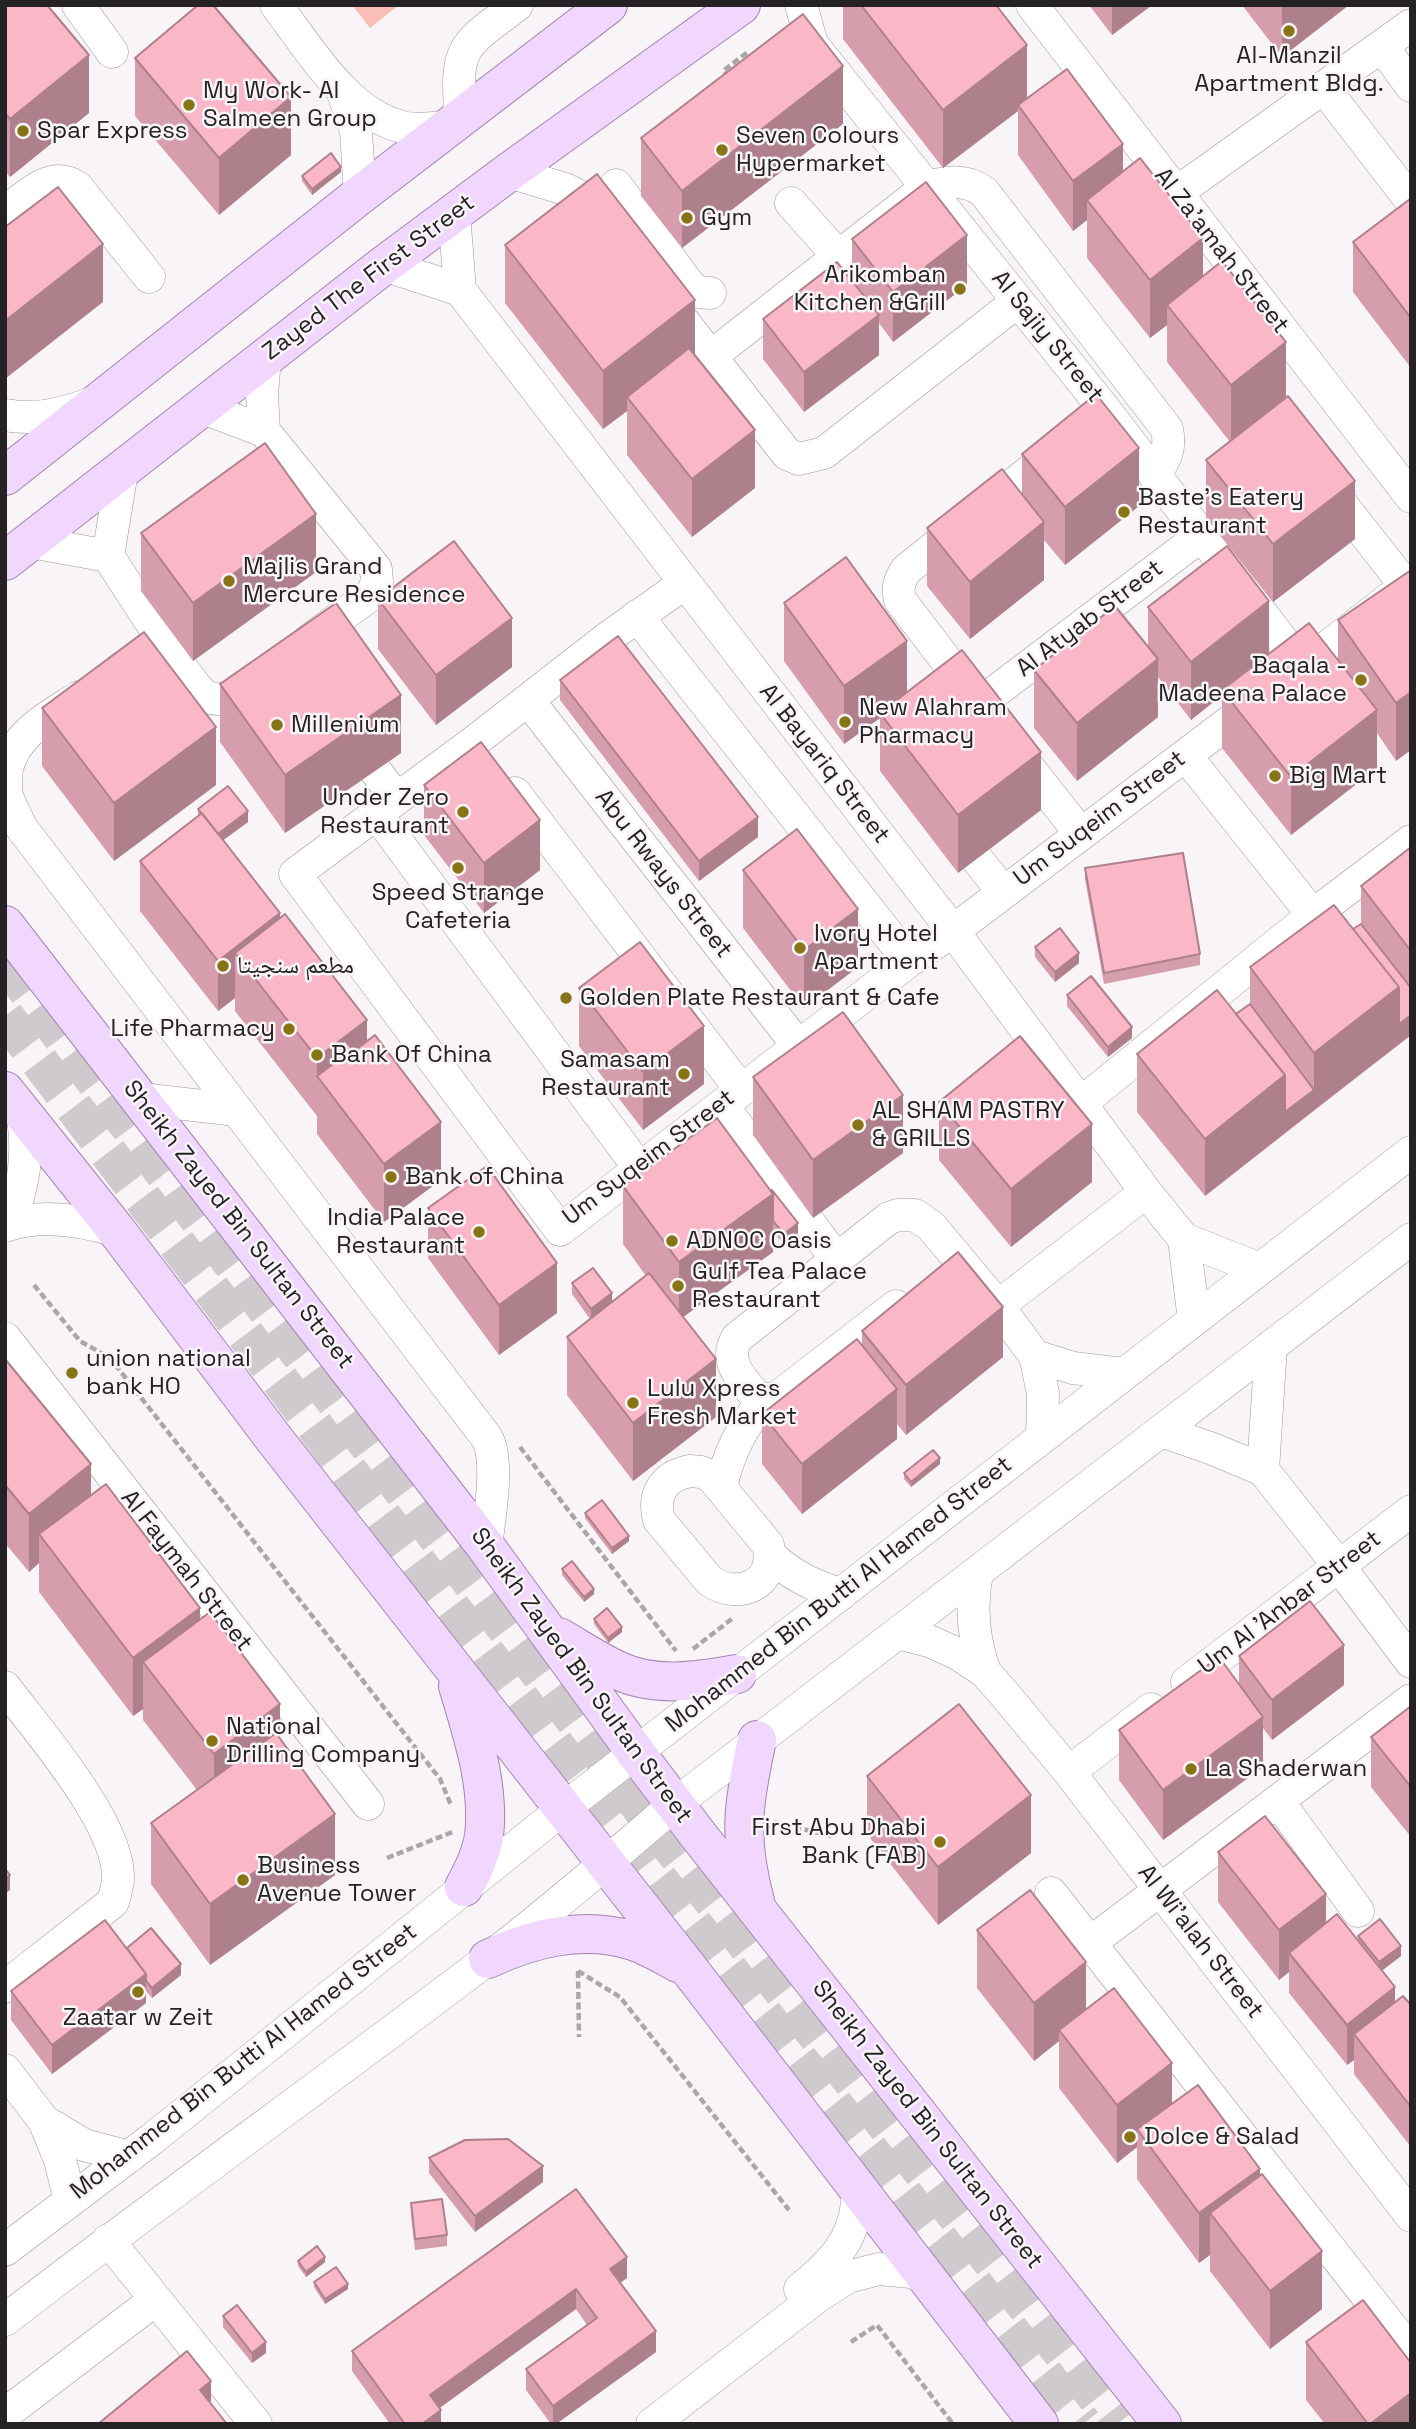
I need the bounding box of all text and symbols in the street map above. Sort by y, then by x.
marker: Al-Manzil Apartment Bldg. [1281,23,1297,39]
place label: Al-Manzil Apartment Bldg. [1194,42,1384,98]
place label: My Work- Al Salmeen Group [203,77,377,133]
marker: My Work- Al Salmeen Group [181,97,197,113]
place label: Spar Express [37,117,188,145]
place label: Seven Colours Hypermarket [736,122,899,178]
marker: Spar Express [15,123,31,139]
marker: Seven Colours Hypermarket [714,142,730,158]
street label: Al Za'amah Street [1147,162,1295,340]
street label: Zayed The First Street [257,189,481,367]
place label: Gym [701,204,752,232]
marker: Gym [679,210,695,226]
place label: Arikomban Kitchen &Grill [794,261,946,317]
street label: Al Sajiy Street [985,265,1109,409]
marker: Arikomban Kitchen &Grill [952,281,968,297]
place label: Baste’s Eatery Restaurant [1138,484,1304,540]
marker: Baste’s Eatery Restaurant [1116,504,1132,520]
place label: Majlis Grand Mercure Residence [243,553,465,609]
street label: Al Atyab Street [1011,554,1169,684]
marker: Majlis Grand Mercure Residence [221,573,237,589]
place label: Baqala - Madeena Palace [1158,652,1347,708]
marker: Baqala - Madeena Palace [1353,672,1369,688]
street label: Al Bayariq Street [753,678,895,850]
place label: New Alahram Pharmacy [859,694,1007,750]
place label: Millenium [291,711,400,739]
marker: New Alahram Pharmacy [837,714,853,730]
marker: Millenium [269,717,285,733]
street label: Um Suqeim Street [1008,745,1192,893]
place label: Big Mart [1289,762,1387,790]
marker: Big Mart [1267,768,1283,784]
place label: Under Zero Restaurant [320,784,449,840]
street label: Abu Rways Street [588,784,738,964]
marker: Under Zero Restaurant [455,804,471,820]
marker: Speed Strange Cafeteria [450,860,466,876]
place label: Speed Strange Cafeteria [372,879,544,935]
place label: Ivory Hotel Apartment [814,920,939,976]
marker: Ivory Hotel Apartment [792,940,808,956]
place label: مطعم سنجيتا [237,952,354,980]
marker: مطعم سنجيتا [215,958,231,974]
place label: Golden Plate Restaurant & Cafe [580,984,940,1012]
marker: Golden Plate Restaurant & Cafe [558,990,574,1006]
place label: Life Pharmacy [110,1015,275,1043]
marker: Life Pharmacy [281,1021,297,1037]
place label: Bank Of China [331,1041,492,1069]
place label: Samasam Restaurant [541,1046,670,1102]
marker: Bank Of China [309,1047,325,1063]
marker: Samasam Restaurant [676,1066,692,1082]
street label: Sheikh Zayed Bin Sultan Street [116,1075,360,1375]
street label: Um Suqeim Street [557,1084,741,1232]
place label: AL SHAM PASTRY & GRILLS [872,1097,1065,1153]
marker: AL SHAM PASTRY & GRILLS [850,1117,866,1133]
place label: Bank of China [405,1163,564,1191]
marker: Bank of China [383,1169,399,1185]
place label: India Palace Restaurant [327,1204,465,1260]
marker: India Palace Restaurant [471,1224,487,1240]
place label: ADNOC Oasis [686,1227,832,1255]
marker: ADNOC Oasis [664,1233,680,1249]
place label: Gulf Tea Palace Restaurant [692,1258,867,1314]
marker: Gulf Tea Palace Restaurant [670,1278,686,1294]
place label: union national bank HO [86,1345,251,1401]
marker: union national bank HO [64,1365,80,1381]
place label: Lulu Xpress Fresh Market [647,1375,797,1431]
marker: Lulu Xpress Fresh Market [625,1395,641,1411]
street label: Mohammed Bin Butti Al Hamed Street [660,1451,1018,1739]
street label: Al Faymah Street [114,1485,258,1657]
street label: Sheikh Zayed Bin Sultan Street [464,1523,698,1829]
street label: Um Al 'Anbar Street [1193,1525,1387,1681]
place label: National Drilling Company [226,1713,420,1769]
marker: National Drilling Company [204,1733,220,1749]
place label: La Shaderwan [1205,1755,1367,1783]
marker: La Shaderwan [1183,1761,1199,1777]
place label: First Abu Dhabi Bank (FAB) [752,1814,926,1870]
marker: First Abu Dhabi Bank (FAB) [932,1834,948,1850]
place label: Business Avenue Tower [257,1852,416,1908]
street label: Al Wi'alah Street [1131,1859,1269,2025]
marker: Business Avenue Tower [235,1872,251,1888]
street label: Mohammed Bin Butti Al Hamed Street [65,1918,423,2206]
street label: Sheikh Zayed Bin Sultan Street [805,1975,1049,2275]
marker: Zaatar w Zeit [130,1984,146,2000]
place label: Zaatar w Zeit [63,2004,213,2032]
place label: Dolce & Salad [1144,2123,1299,2151]
marker: Dolce & Salad [1122,2129,1138,2145]

